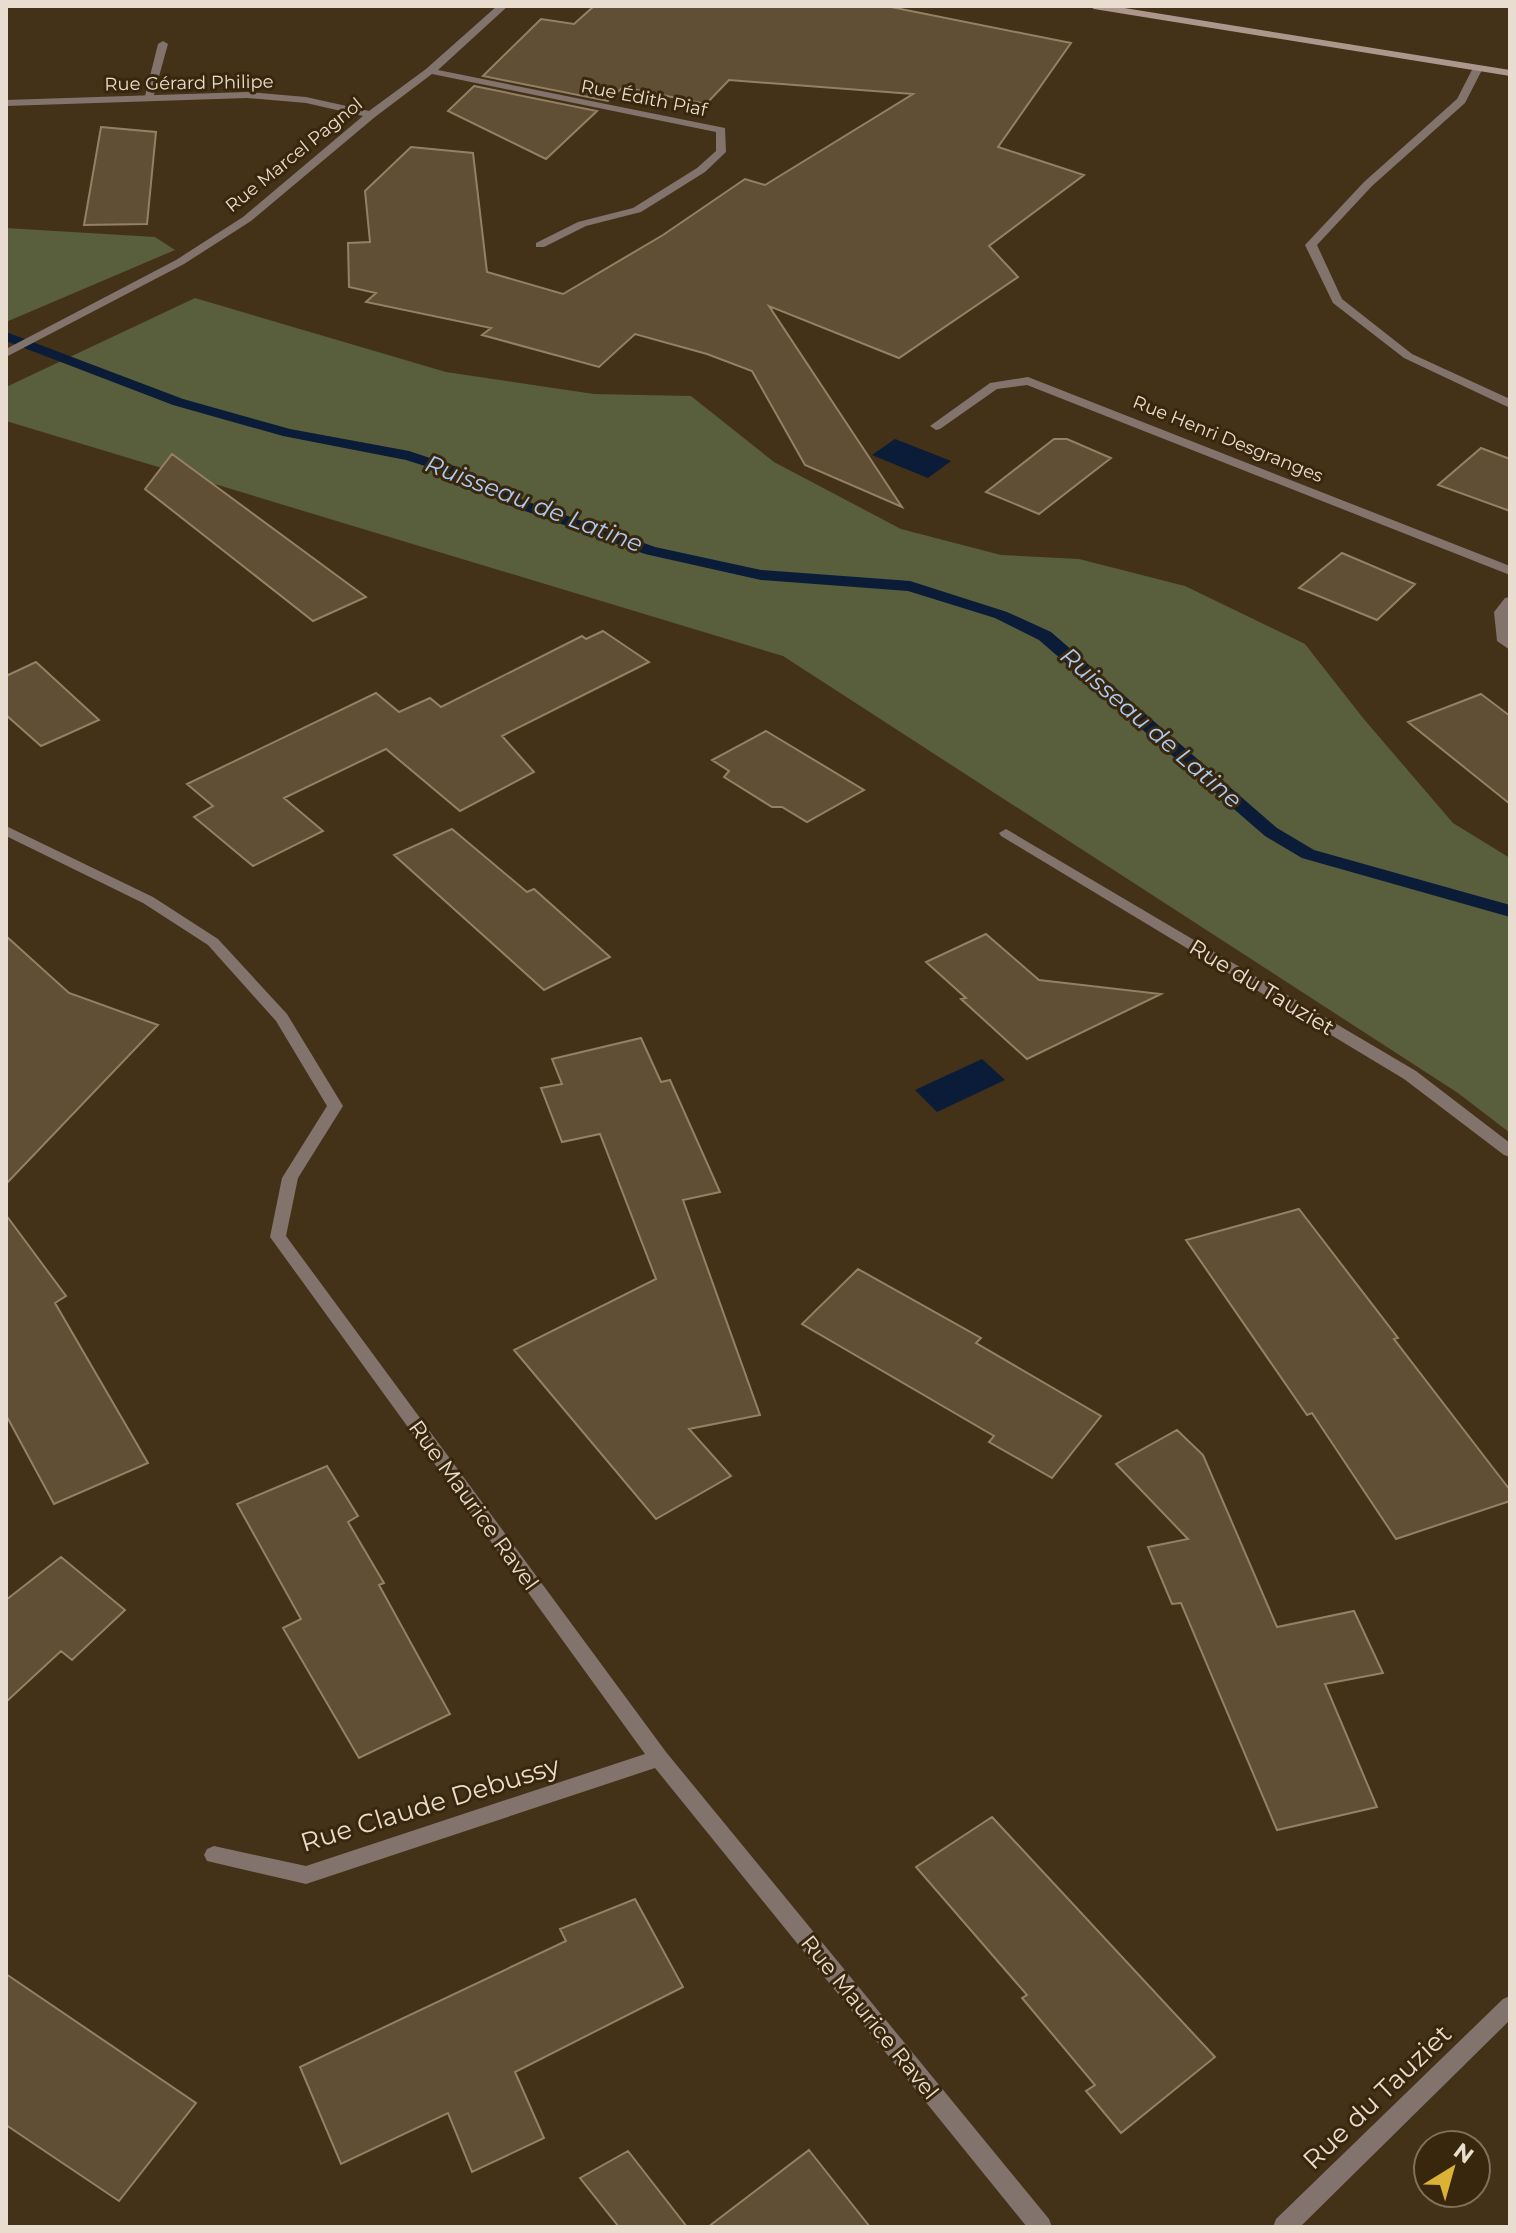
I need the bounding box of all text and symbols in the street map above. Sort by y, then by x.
street label: Rue Gérard Philipe [104,71,274,95]
street label: Rue Édith Piaf [579,75,710,121]
street label: Rue Marcel Pagnol [221,93,367,217]
street label: Rue Henri Desgranges [1130,391,1326,487]
water label: Ruisseau de Latine [421,449,647,558]
water label: Ruisseau de Latine [1055,641,1248,814]
street label: Rue du Tauziet [1184,934,1339,1041]
street label: Rue Maurice Ravel [403,1415,544,1596]
street label: Rue Claude Debussy [297,1749,564,1859]
street label: Rue Maurice Ravel [795,1930,944,2105]
street label: Rue du Tauziet [1296,2018,1458,2176]
north arrow [1412,2129,1492,2209]
text: N [1449,2137,1479,2170]

